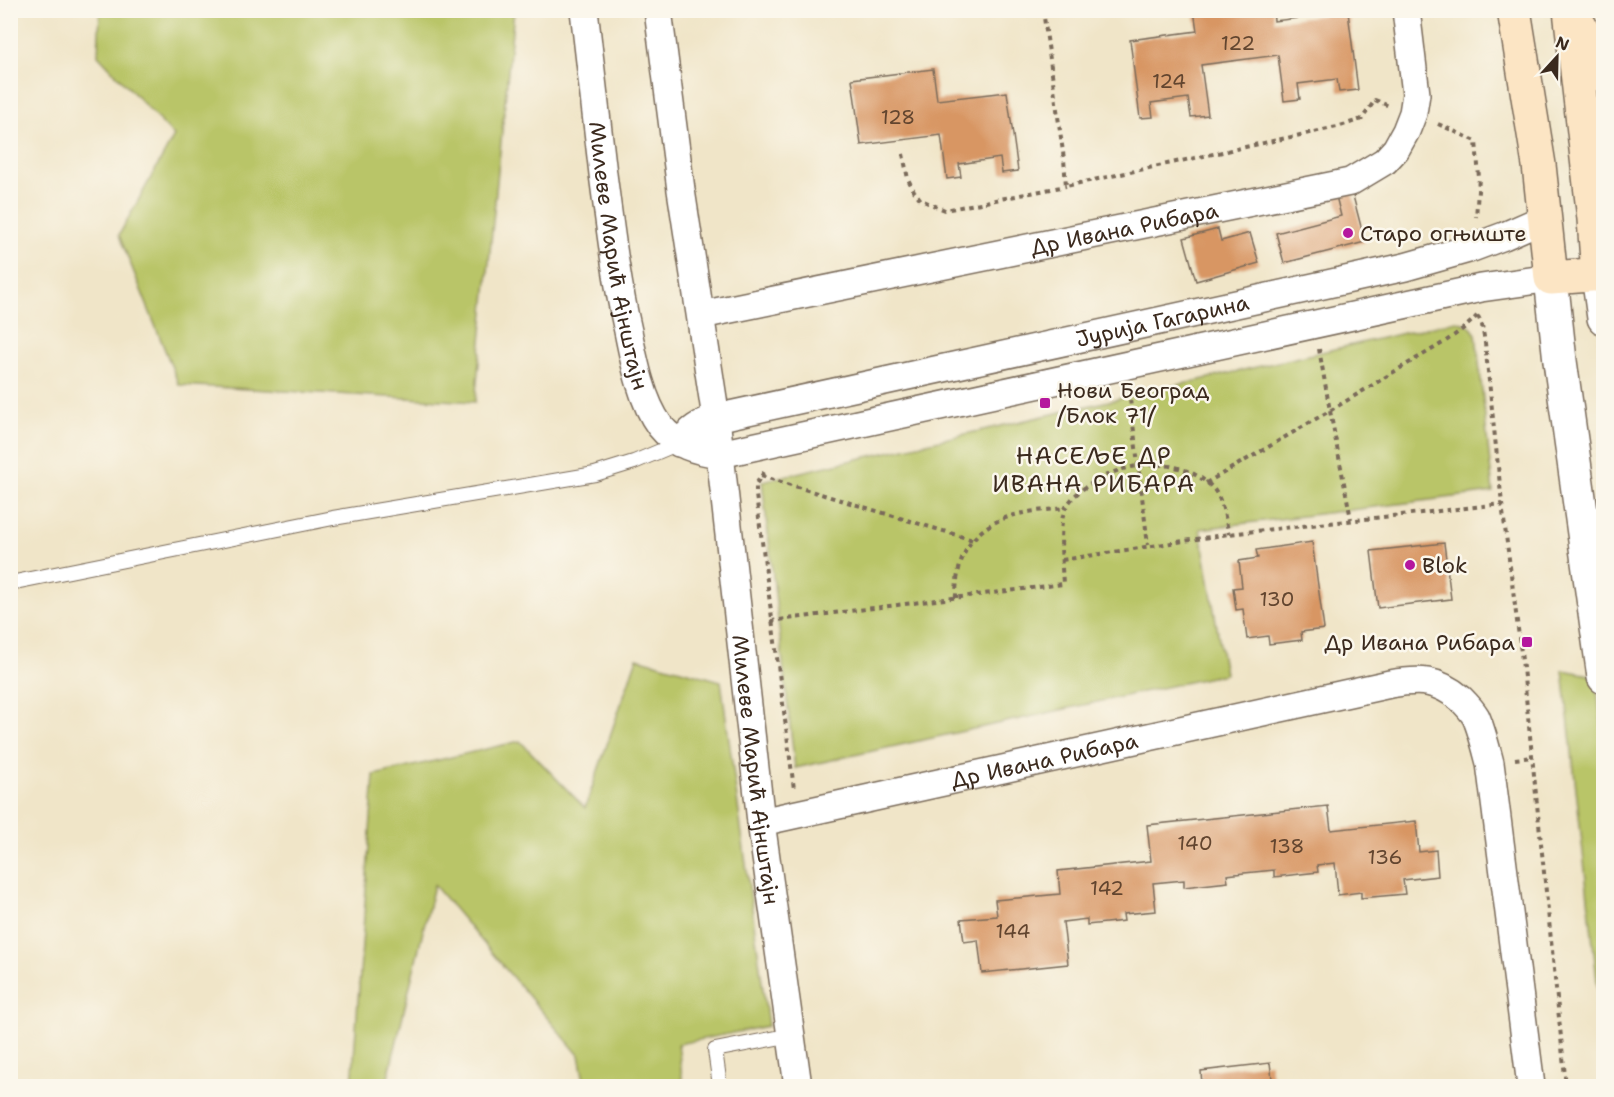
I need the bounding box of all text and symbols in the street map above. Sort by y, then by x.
north arrow [1527,27,1587,87]
house number: 122 [1221,30,1255,56]
text: N [1553,31,1572,56]
house number: 124 [1152,68,1186,94]
house number: 128 [881,104,915,130]
street label: Милеве Марић Ајнштајн [583,120,656,393]
street label: Др Ивана Рибара [1028,195,1221,262]
place label: Старо огњиште [1360,219,1527,248]
marker: Старо огњиште [1341,226,1355,240]
street label: Јурија Гагарина [1073,287,1252,353]
place label: Нови Београд /Блок 71/ [1057,376,1210,430]
marker: Нови Београд /Блок 71/ [1038,396,1052,410]
district label: НАСЕЉЕ ДР ИВАНА РИБАРА [992,440,1196,500]
place label: Blok [1422,551,1468,580]
marker: Blok [1403,558,1417,572]
house number: 130 [1259,586,1295,612]
place label: Др Ивана Рибара [1324,628,1515,657]
street label: Милеве Марић Ајнштајн [726,633,787,906]
marker: Др Ивана Рибара [1520,635,1534,649]
street label: Др Ивана Рибара [948,725,1141,794]
house number: 140 [1177,830,1213,856]
house number: 138 [1270,833,1304,859]
house number: 136 [1368,844,1402,870]
house number: 142 [1090,875,1124,901]
house number: 144 [996,918,1030,944]

